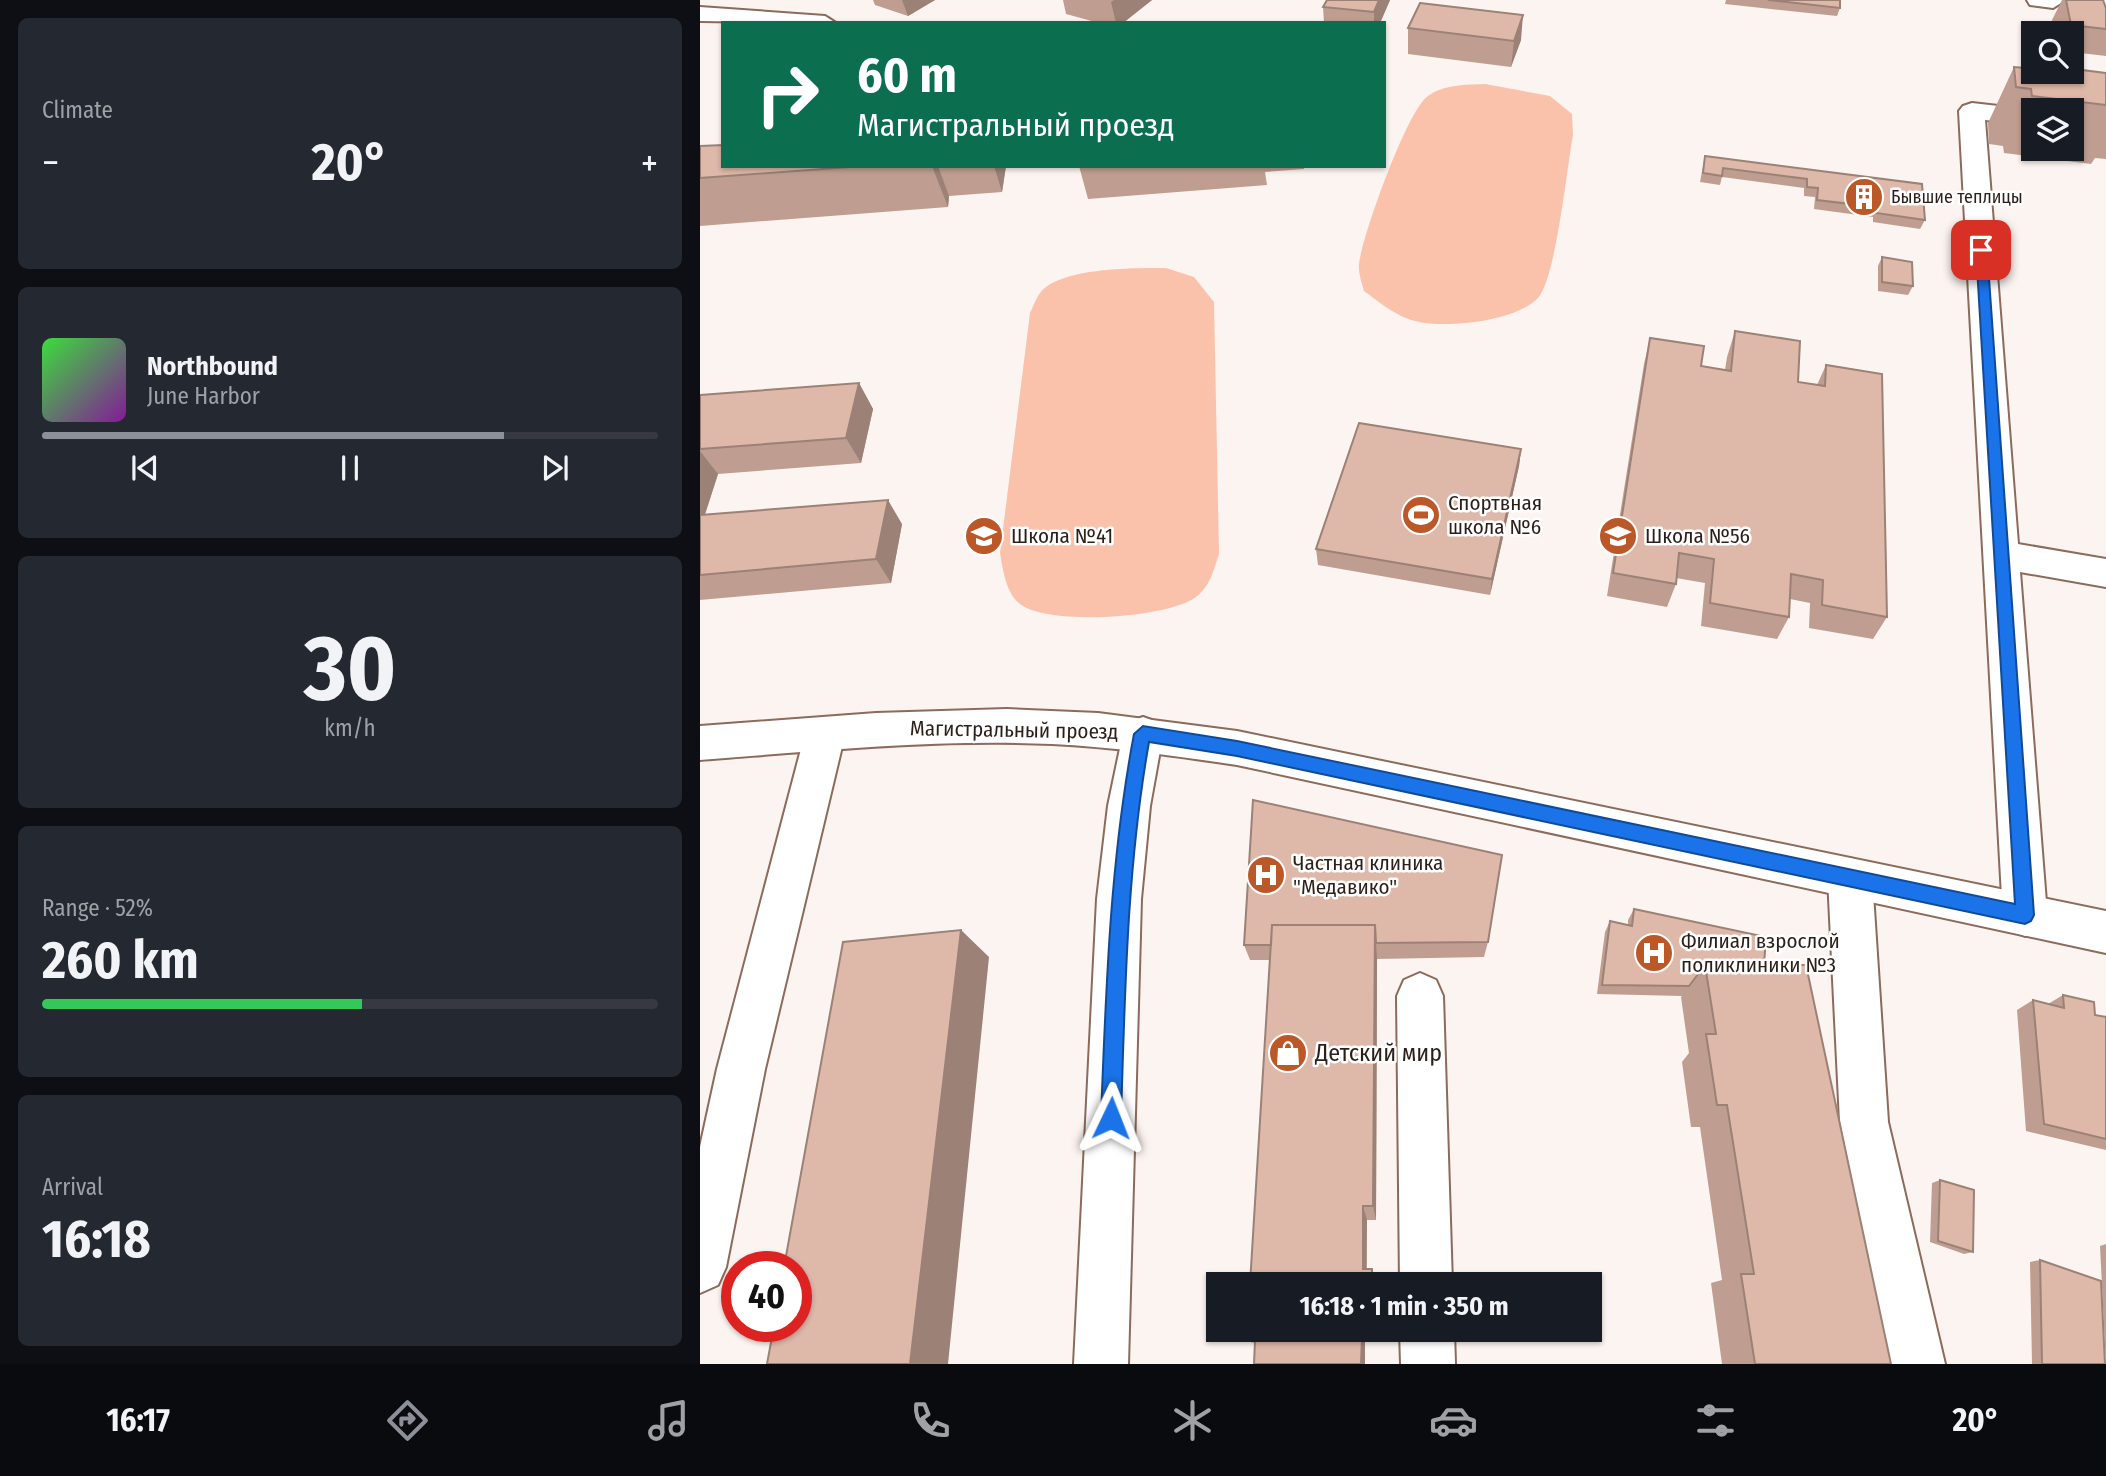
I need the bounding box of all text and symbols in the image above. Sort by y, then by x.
map controls [2021,21,2084,161]
button: search [2021,21,2084,84]
text: 60 m [857,46,957,105]
icon: right [742,49,833,140]
text: Climate [42,96,113,124]
button: layers [2021,98,2084,161]
text: Магистральный проезд [857,106,1174,144]
text: 20° [312,131,388,194]
text: − [42,140,59,186]
text: + [641,140,658,186]
building icon: Бывшие теплицы [1843,176,1885,218]
place label: Бывшие теплицы [1891,186,2023,208]
pin [1951,220,2011,280]
icon: arrive [1962,231,2000,269]
text: Northbound [147,351,278,382]
text: June Harbor [147,382,260,410]
icon: previous [126,449,164,487]
icon: pause [331,449,369,487]
icon: next [536,449,574,487]
place label: Спортвная школа №6 [1448,490,1542,540]
sports icon: Спортвная школа №6 [1400,494,1442,536]
school or university icon: Школа №41 [963,515,1005,557]
school or university icon: Школа №56 [1597,515,1639,557]
place label: Школа №41 [1011,523,1113,549]
place label: Школа №56 [1645,523,1750,549]
text: 30 [304,614,396,723]
text: km/h [324,714,376,742]
street label: Магистральный проезд [910,715,1118,745]
place label: Частная клиника "Медавико" [1293,850,1443,900]
hospital icon: Частная клиника "Медавико" [1245,854,1287,896]
text: Range · 52% [42,894,153,922]
place label: Филиал взрослой поликлиники №3 [1681,928,1840,978]
text: 260 km [42,929,199,992]
hospital icon: Филиал взрослой поликлиники №3 [1633,932,1675,974]
shop icon: Детский мир [1267,1032,1309,1074]
place label: Детский мир [1314,1039,1442,1067]
position arrow [1074,1081,1148,1155]
text: Arrival [42,1173,103,1201]
text: 16:18 [42,1208,151,1271]
speed limit sign: 40 [721,1251,812,1342]
text: 16:18 · 1 min · 350 m [1299,1291,1509,1322]
icon: directions [383,1396,432,1445]
icon: music [644,1396,693,1445]
icon: phone [906,1396,955,1445]
icon: climate [1168,1396,1217,1445]
icon: car [1429,1396,1478,1445]
icon: filters [1691,1396,1740,1445]
text: 16:17 [106,1401,170,1439]
text: 20° [1952,1401,2000,1439]

